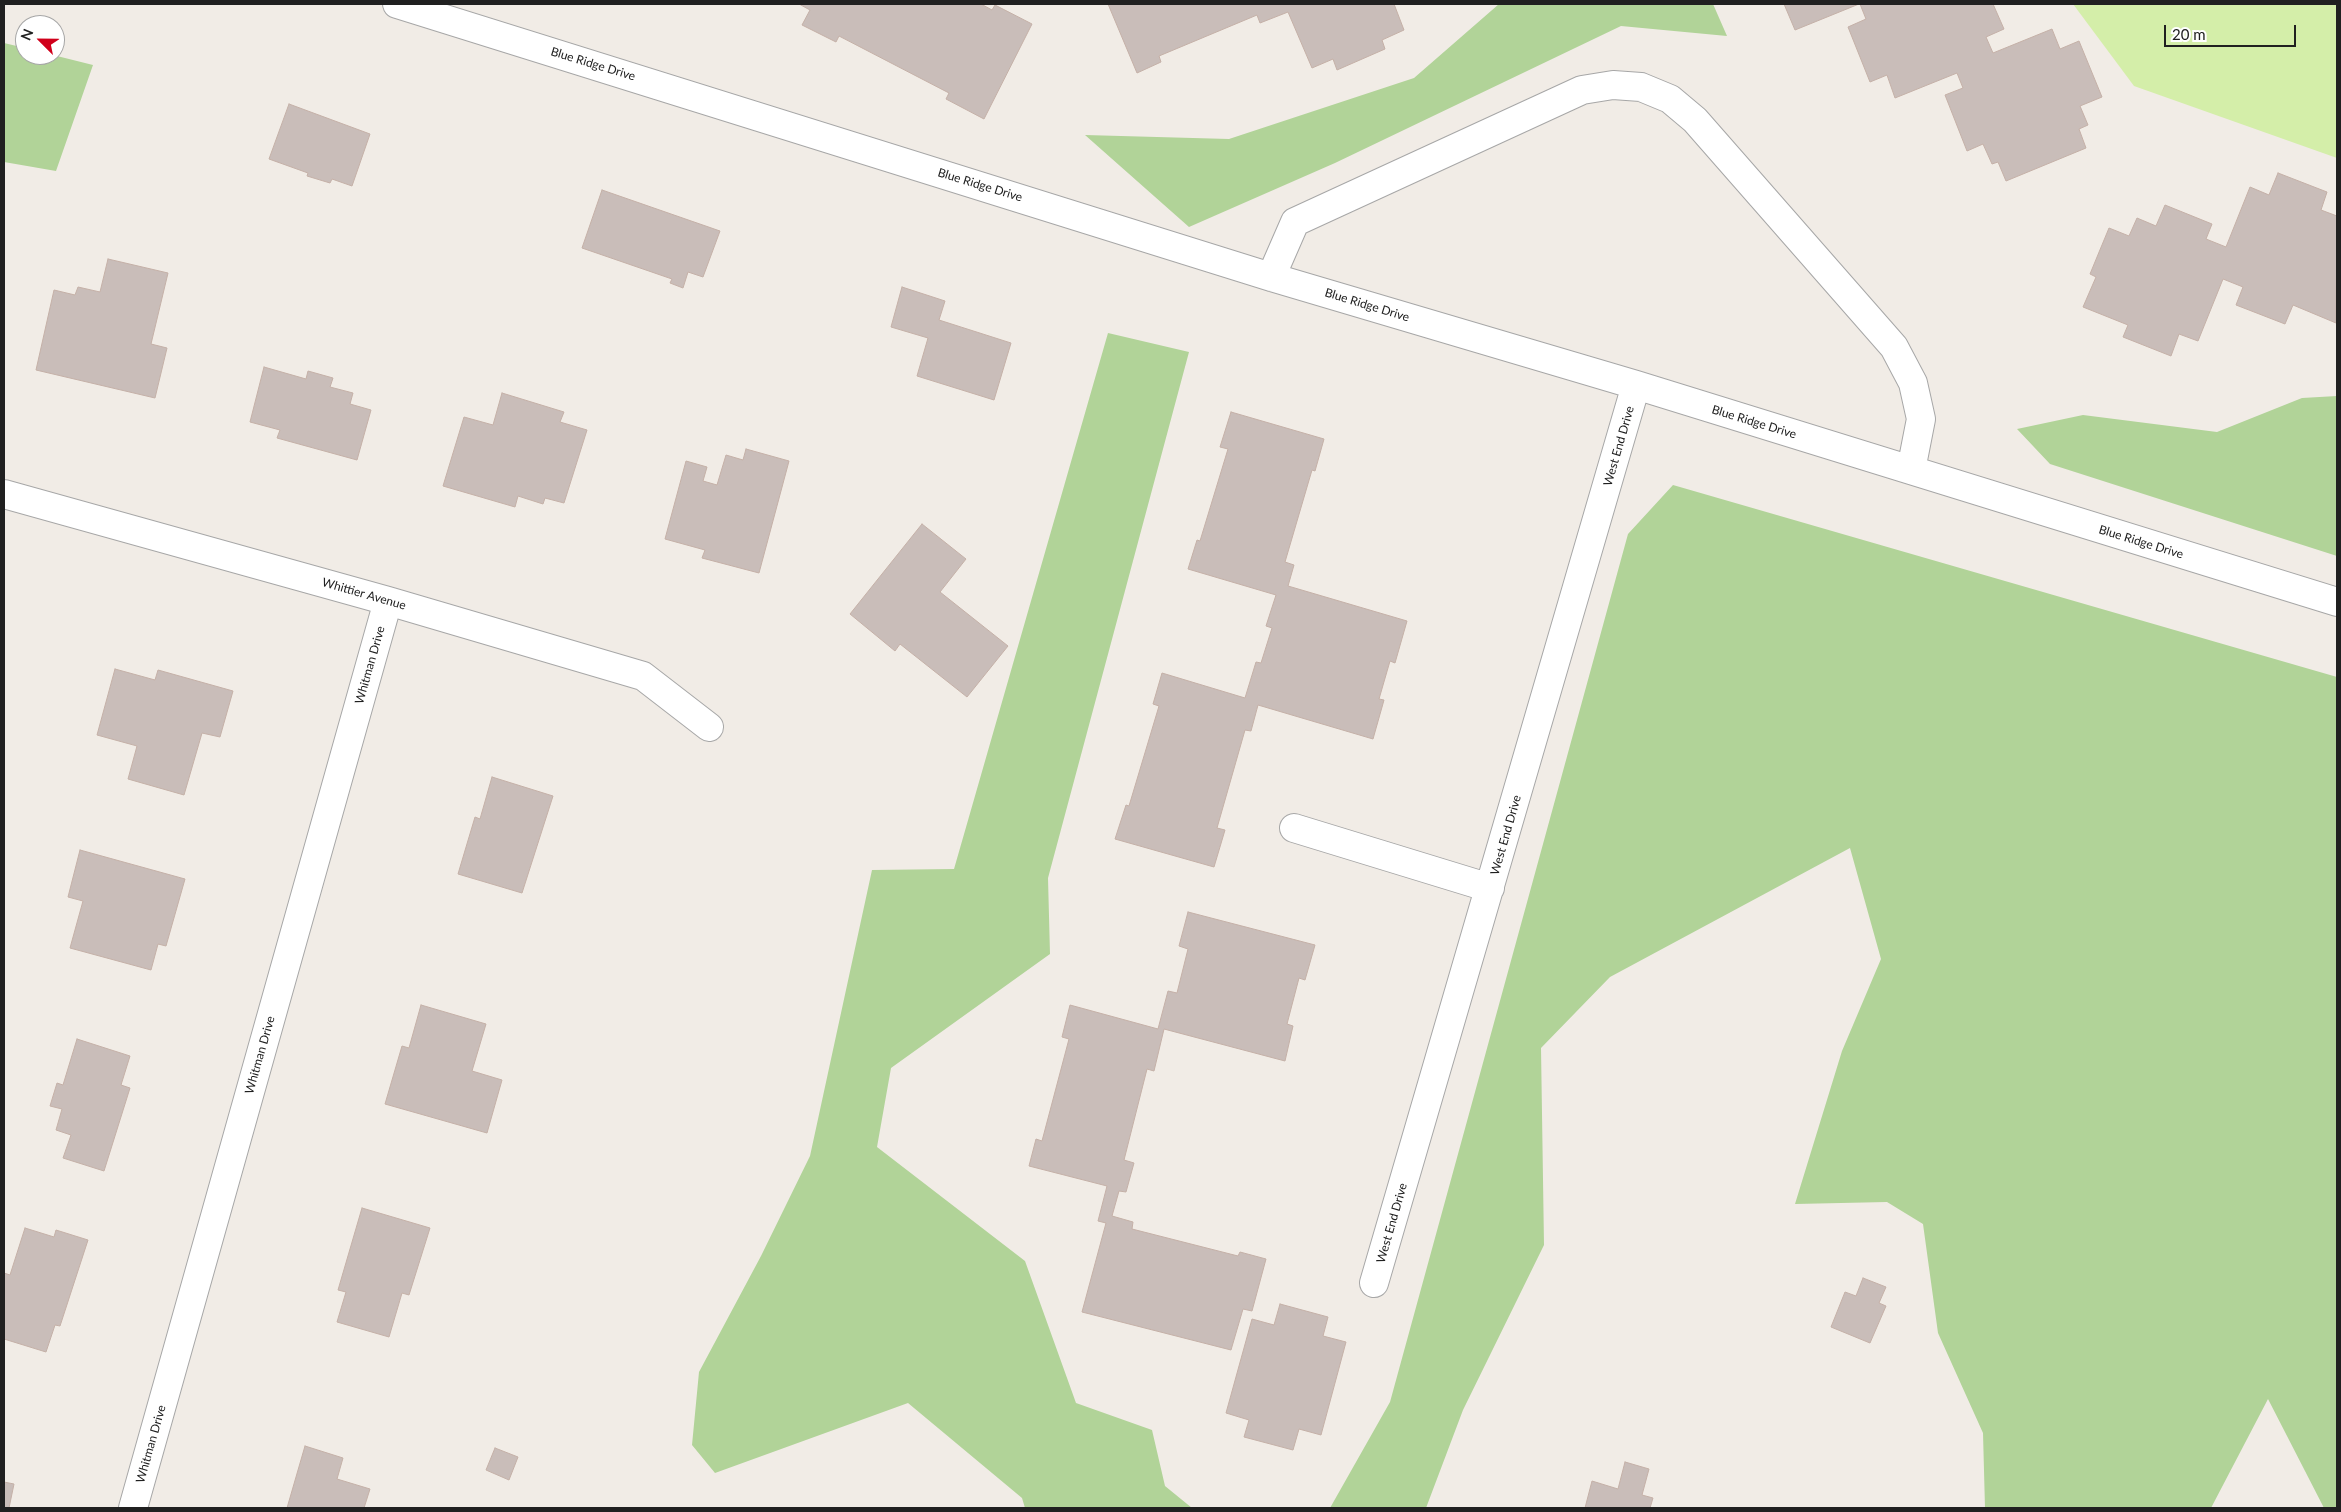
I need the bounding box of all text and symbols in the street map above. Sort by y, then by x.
north arrow [15,15,65,65]
scale bar [2166,15,2298,47]
text: 20 m [2172,25,2206,43]
text: N [17,26,37,43]
street label: Blue Ridge Drive [549,44,637,84]
street label: Blue Ridge Drive [936,165,1024,205]
street label: Blue Ridge Drive [1323,285,1411,325]
street label: Blue Ridge Drive [1710,402,1798,442]
street label: West End Drive [1601,404,1637,488]
street label: Blue Ridge Drive [2097,522,2185,562]
street label: Whittier Avenue [320,575,408,613]
street label: Whitman Drive [352,624,388,706]
street label: West End Drive [1488,793,1524,877]
street label: Whitman Drive [242,1014,278,1096]
street label: West End Drive [1374,1181,1410,1265]
street label: Whitman Drive [133,1403,169,1485]

